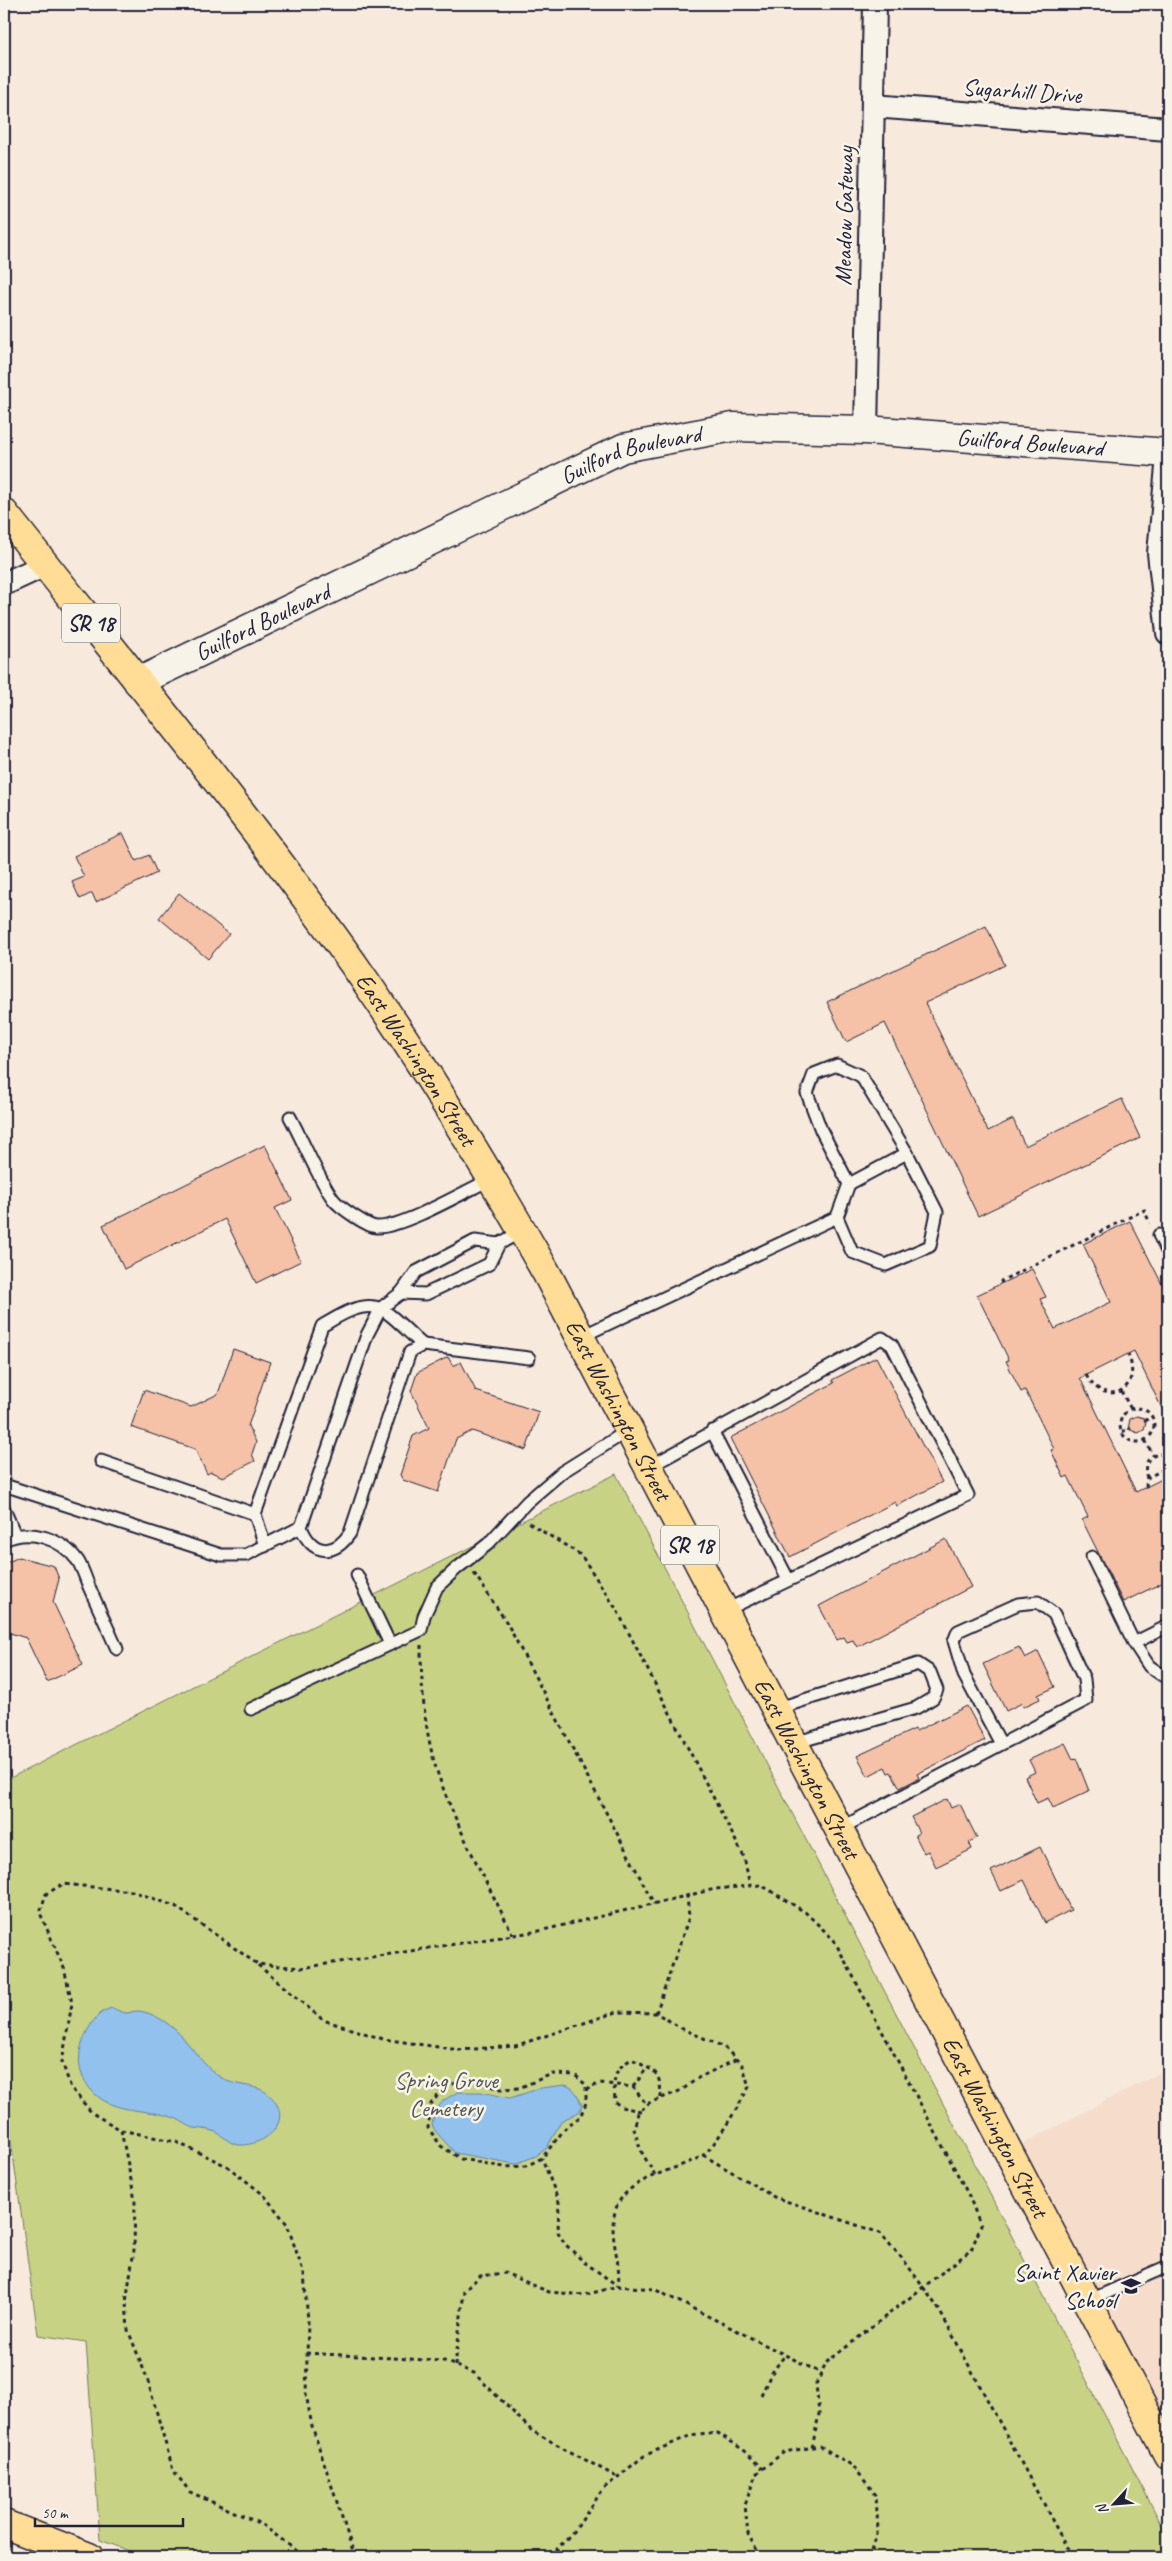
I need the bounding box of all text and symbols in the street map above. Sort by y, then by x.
street label: Sugarhill Drive [962,72,1085,110]
street label: Meadow Gateway [828,144,860,286]
street label: Guilford Boulevard [555,418,707,491]
street label: Guilford Boulevard [956,422,1108,463]
street label: Guilford Boulevard [190,575,338,667]
road number: SR 18 [62,604,120,642]
street label: East Washington Street [349,967,484,1153]
street label: East Washington Street [559,1315,679,1507]
road number: SR 18 [661,1526,719,1564]
street label: East Washington Street [747,1673,868,1866]
street label: East Washington Street [936,2031,1056,2224]
park label: Spring Grove Cemetery [394,2065,500,2123]
place label: Saint Xavier School [1014,2257,1120,2315]
school or university icon: Saint Xavier School [1120,2275,1142,2297]
north arrow [1090,2478,1140,2528]
scale bar [35,2496,182,2528]
text: N [1092,2500,1112,2517]
text: 50 m [42,2504,69,2523]

